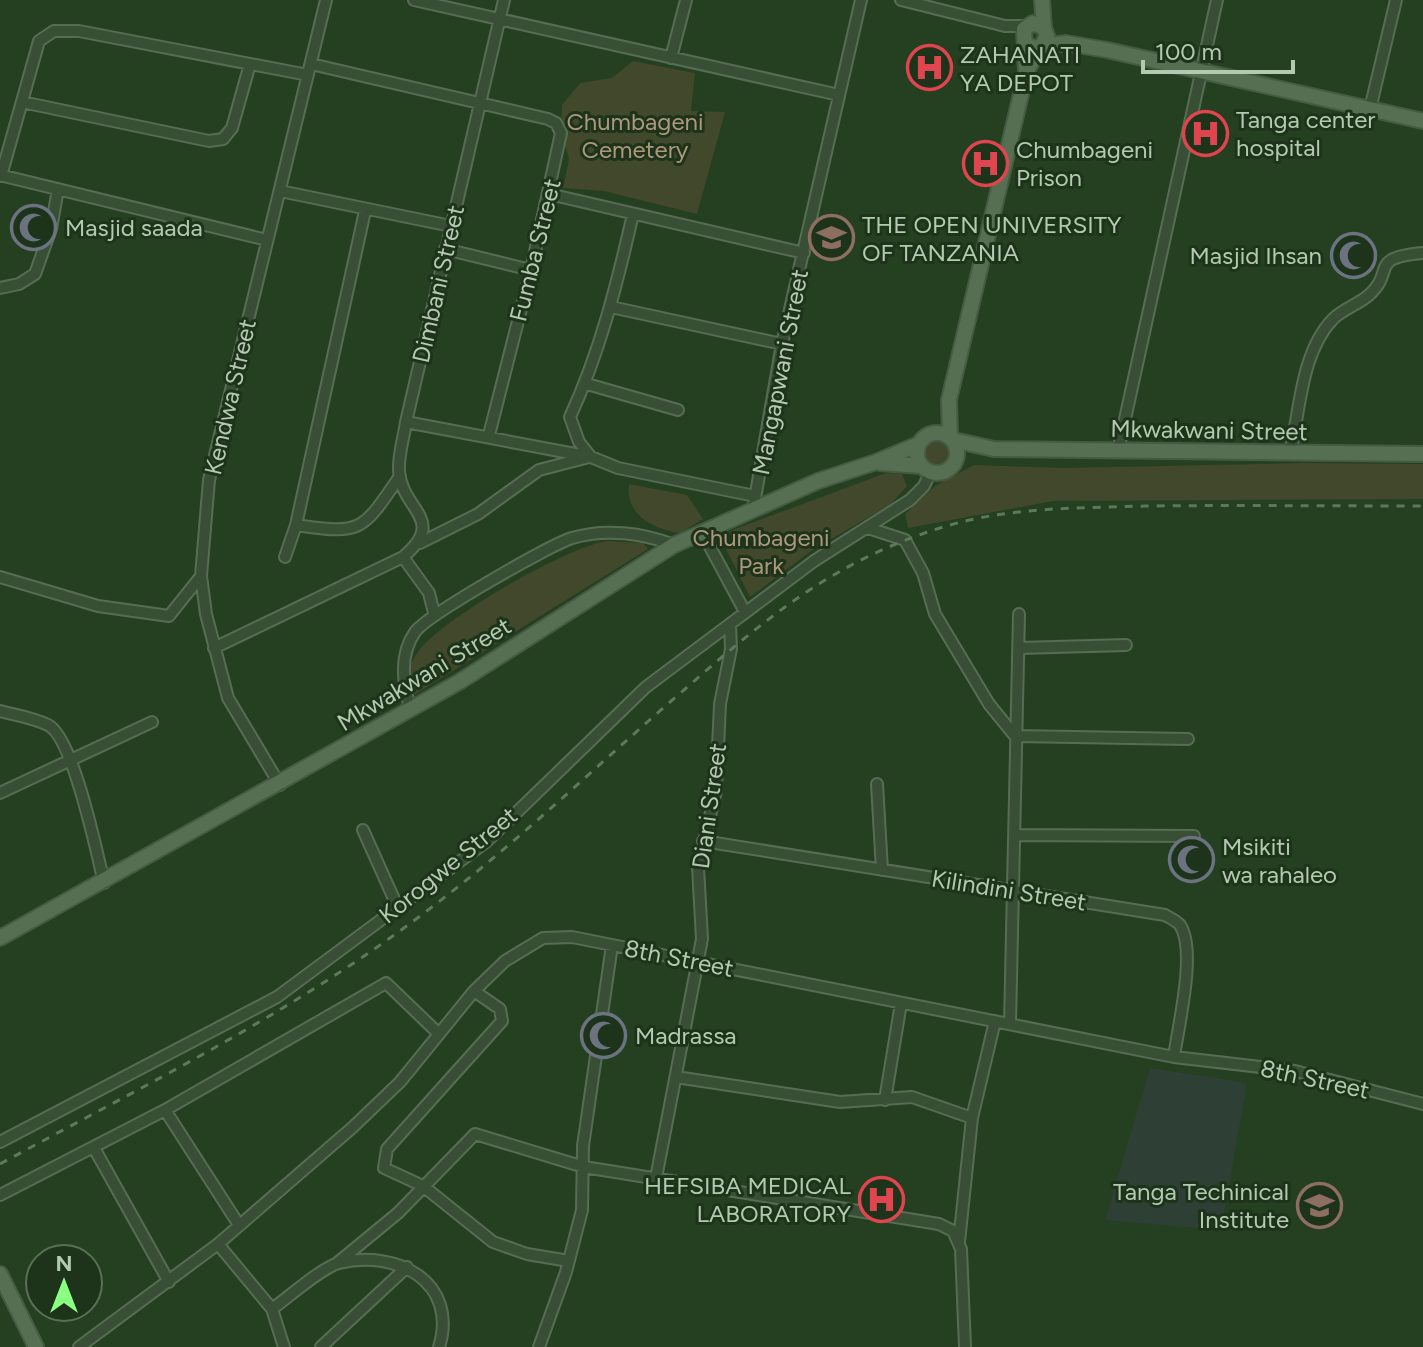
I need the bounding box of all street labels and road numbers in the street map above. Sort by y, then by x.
street label: Fumba Street [503,176,567,324]
street label: Dimbani Street [406,202,470,366]
street label: Mangapwani Street [746,267,814,477]
street label: Kendwa Street [198,316,262,478]
street label: Mkwakwani Street [1110,414,1308,446]
street label: Mkwakwani Street [332,611,516,737]
street label: Diani Street [686,741,732,871]
street label: Korogwe Street [373,800,523,930]
street label: Kilindini Street [930,863,1088,917]
street label: 8th Street [622,933,736,983]
street label: 8th Street [1258,1053,1372,1105]

